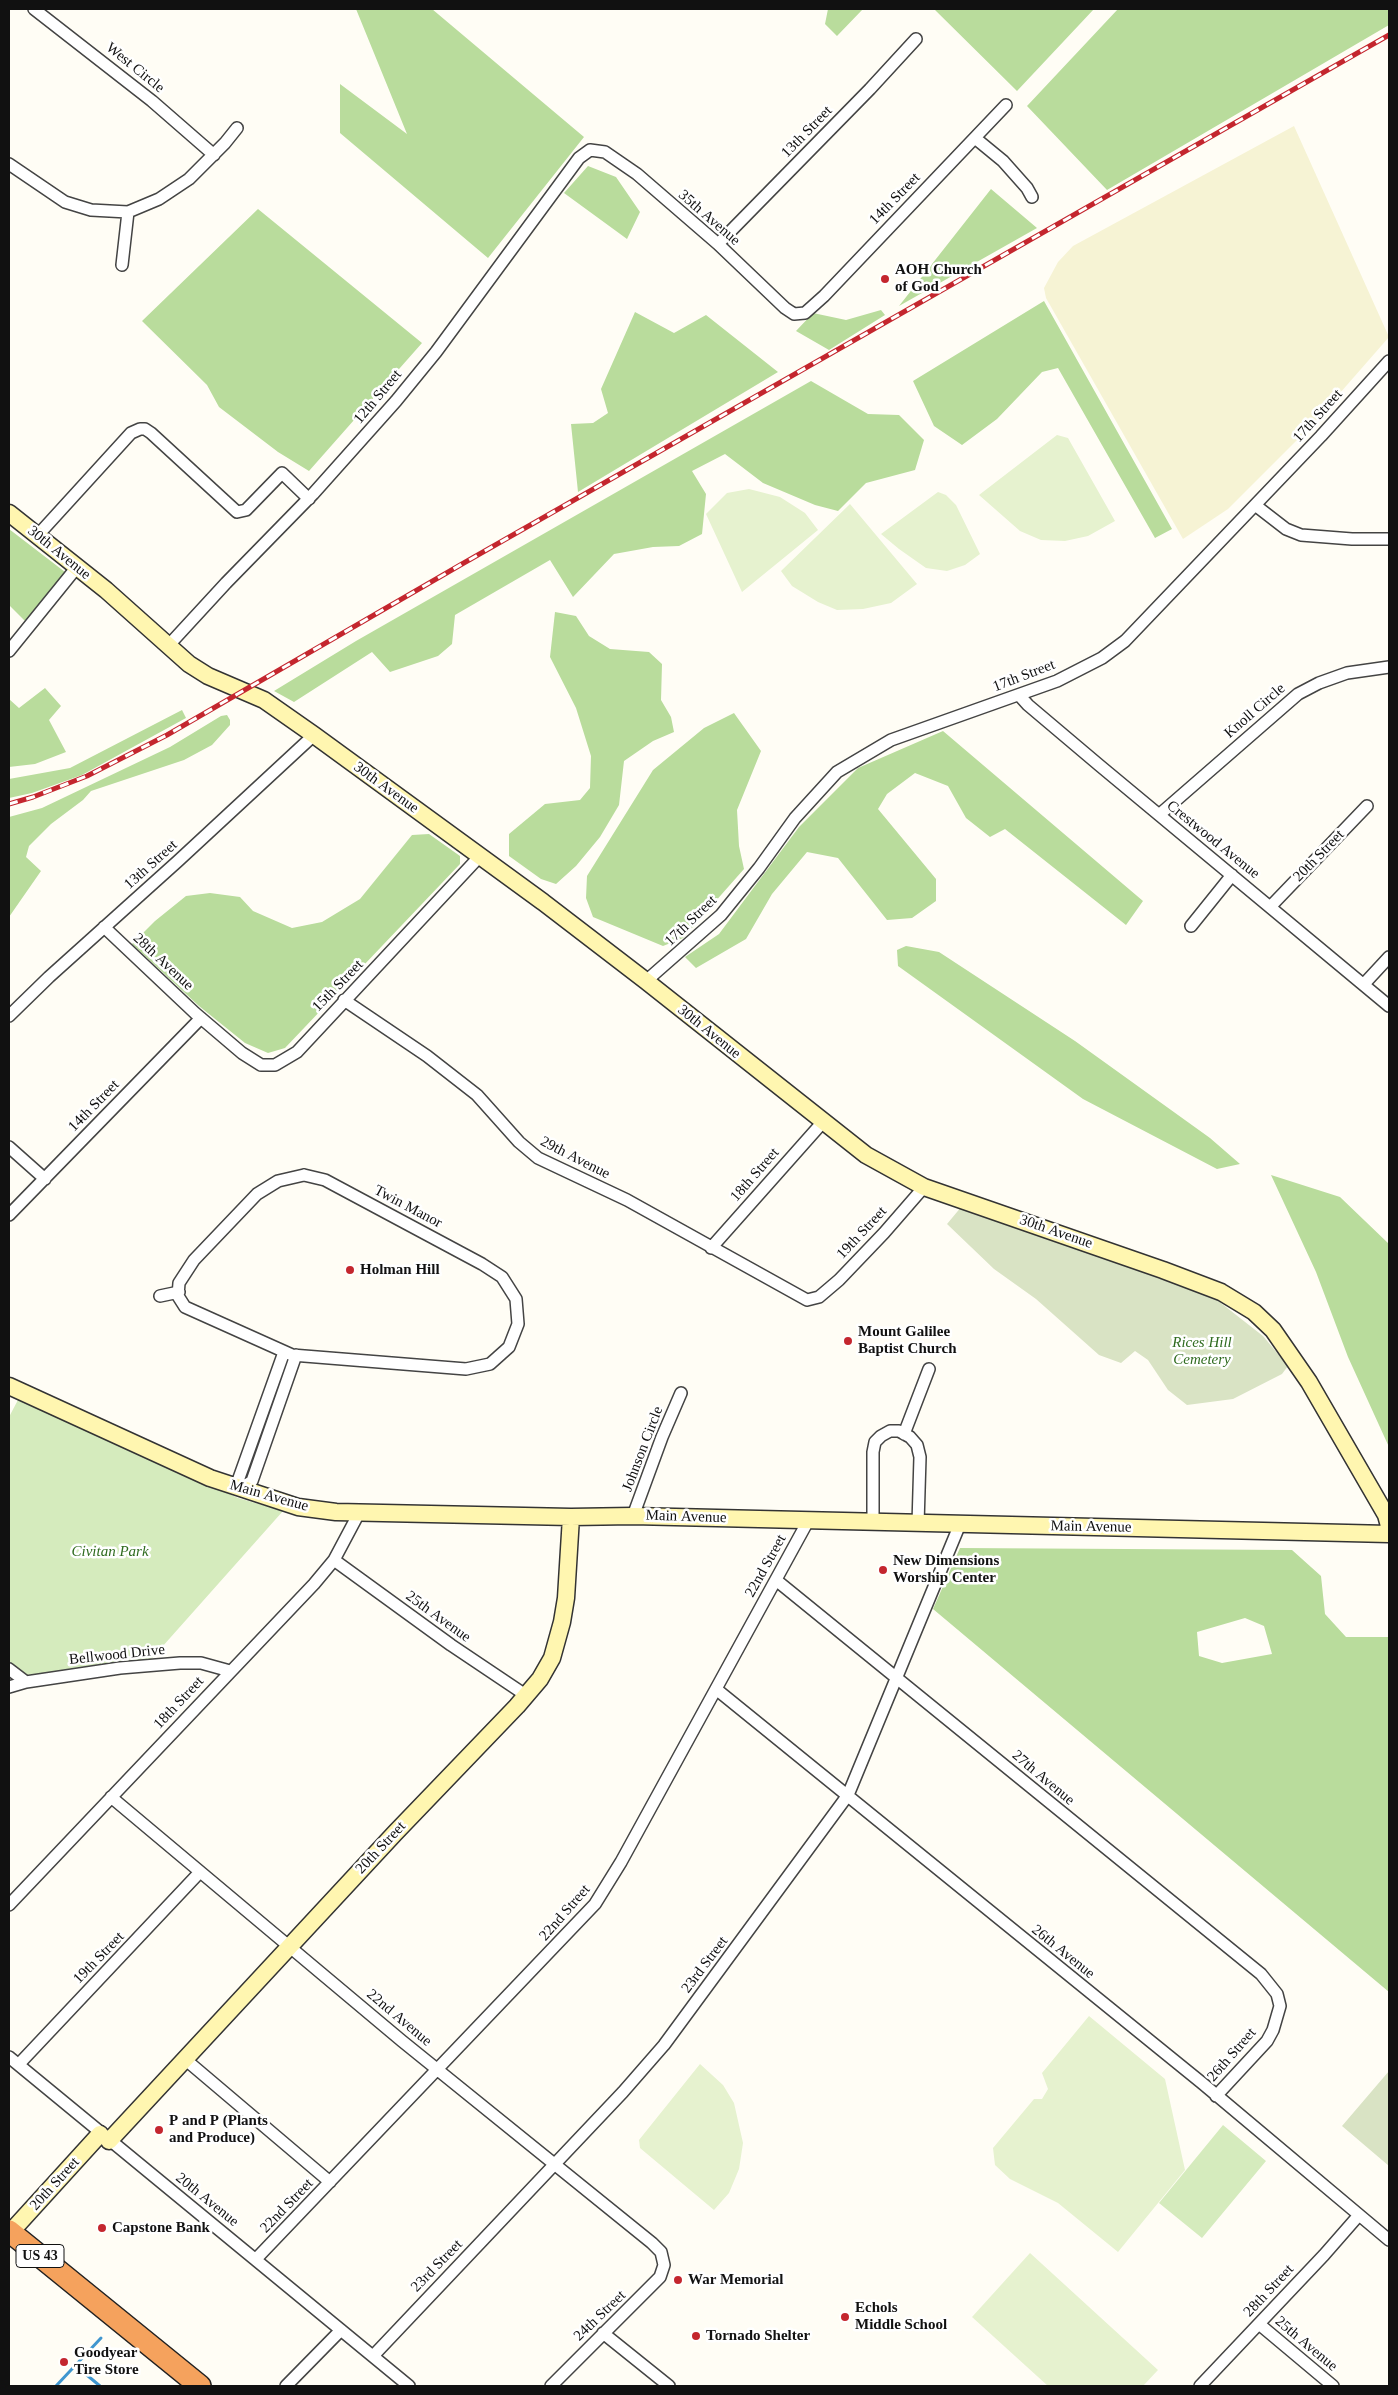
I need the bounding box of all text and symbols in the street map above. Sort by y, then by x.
street label: West Circle [102,39,168,97]
street label: 13th Street [778,102,836,162]
street label: 14th Street [866,169,924,229]
street label: 35th Avenue [674,186,744,250]
place label: AOH Church of God [895,261,982,296]
marker: AOH Church of God [879,273,891,285]
street label: 12th Street [350,366,406,428]
street label: 17th Street [1289,386,1347,446]
street label: 30th Avenue [24,522,94,584]
street label: 17th Street [990,656,1058,696]
street label: Knoll Circle [1221,680,1289,742]
street label: 30th Avenue [350,758,422,818]
street label: Crestwood Avenue [1163,797,1263,883]
street label: 20th Street [1290,826,1348,886]
street label: 13th Street [121,836,181,894]
street label: 17th Street [661,892,721,950]
street label: 28th Avenue [129,930,197,994]
street label: 15th Street [309,956,367,1016]
street label: 30th Avenue [674,1001,744,1063]
street label: 14th Street [65,1076,123,1136]
street label: 29th Avenue [537,1133,613,1183]
street label: 18th Street [727,1144,783,1206]
street label: Twin Manor [371,1182,445,1232]
street label: 19th Street [833,1203,891,1263]
street label: 30th Avenue [1017,1211,1095,1253]
place label: Holman Hill [360,1261,440,1279]
marker: Holman Hill [344,1264,356,1276]
place label: Mount Galilee Baptist Church [858,1323,956,1358]
park label: Rices Hill Cemetery [1172,1334,1232,1369]
marker: Mount Galilee Baptist Church [842,1335,854,1347]
street label: Johnson Circle [619,1404,667,1494]
street label: Main Avenue [228,1476,310,1516]
street label: Main Avenue [645,1507,727,1527]
street label: Main Avenue [1050,1517,1132,1537]
street label: 22nd Street [741,1532,791,1600]
park label: Civitan Park [71,1543,149,1561]
place label: New Dimensions Worship Center [893,1552,999,1587]
marker: New Dimensions Worship Center [877,1564,889,1576]
street label: 25th Avenue [402,1587,474,1647]
street label: Bellwood Drive [68,1641,166,1669]
street label: 18th Street [150,1673,208,1733]
street label: 27th Avenue [1008,1747,1078,1809]
street label: 20th Street [352,1818,410,1878]
street label: 22nd Street [536,1881,594,1945]
street label: 26th Avenue [1028,1921,1098,1983]
street label: 19th Street [70,1928,128,1988]
street label: 23rd Street [678,1933,732,1997]
street label: 22nd Avenue [363,1986,435,2050]
street label: 26th Street [1204,2024,1260,2086]
place label: P and P (Plants and Produce) [169,2112,268,2147]
marker: P and P (Plants and Produce) [153,2124,165,2136]
street label: 20th Street [26,2154,84,2214]
street label: 20th Avenue [172,2169,242,2231]
street label: 22nd Street [257,2175,317,2237]
place label: Capstone Bank [112,2219,210,2237]
marker: Capstone Bank [96,2222,108,2234]
street label: 23rd Street [408,2236,466,2296]
road number: US 43 [16,2244,64,2268]
street label: 28th Street [1240,2261,1298,2321]
place label: War Memorial [688,2271,783,2289]
marker: War Memorial [672,2274,684,2286]
street label: 24th Street [570,2287,630,2345]
place label: Echols Middle School [855,2299,947,2334]
marker: Echols Middle School [839,2311,851,2323]
street label: 25th Avenue [1271,2313,1341,2375]
place label: Tornado Shelter [706,2327,810,2345]
marker: Tornado Shelter [690,2330,702,2342]
place label: Goodyear Tire Store [74,2344,139,2379]
marker: Goodyear Tire Store [58,2356,70,2368]

